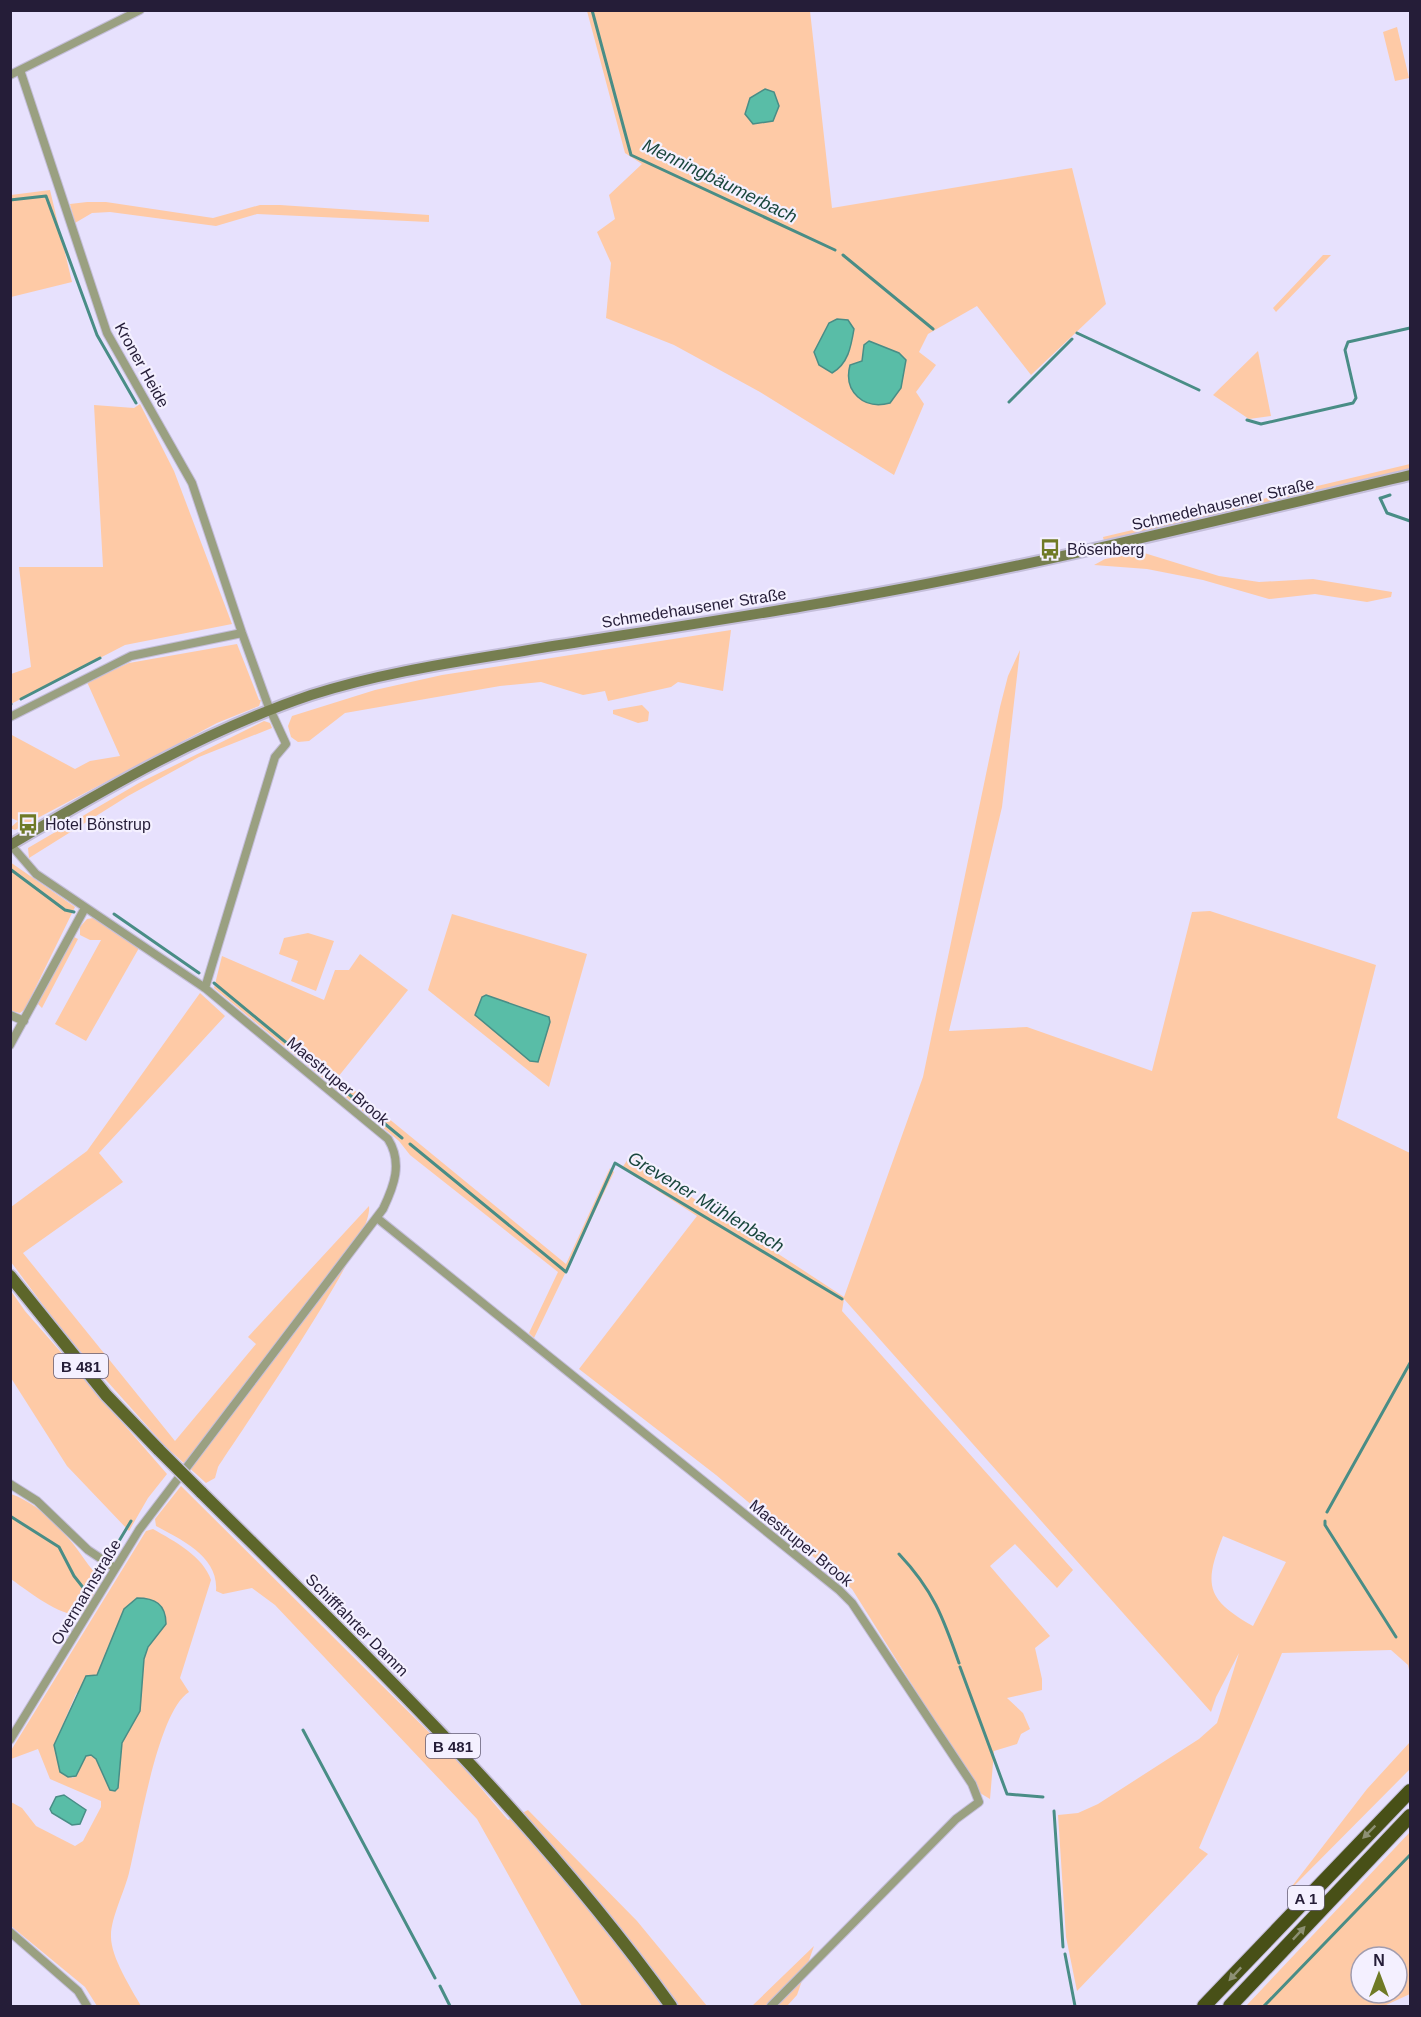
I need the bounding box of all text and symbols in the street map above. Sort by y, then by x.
water label: Menningbäumerbach [640,135,800,227]
street label: Kroner Heide [112,320,172,410]
street label: Schmedehausener Straße [1130,475,1316,533]
bus stop icon: Bösenberg [1038,537,1062,561]
place label: Bösenberg [1067,541,1144,558]
street label: Schmedehausener Straße [600,585,788,631]
bus stop icon: Hotel Bönstrup [16,812,40,836]
place label: Hotel Bönstrup [45,816,151,833]
street label: Maestruper Brook [284,1034,393,1129]
water label: Grevener Mühlenbach [625,1148,787,1256]
road number: B 481 [54,1354,108,1378]
street label: Maestruper Brook [746,1496,857,1590]
street label: Overmannstraße [48,1536,124,1648]
street label: Schifffahrter Damm [302,1570,412,1680]
road number: B 481 [426,1734,480,1758]
one-way arrow [1363,1825,1377,1839]
road number: A 1 [1288,1886,1324,1910]
one-way arrow [1291,1927,1305,1941]
north arrow [1349,1945,1409,2005]
text: N [1373,1952,1385,1969]
one-way arrow [1228,1966,1242,1980]

